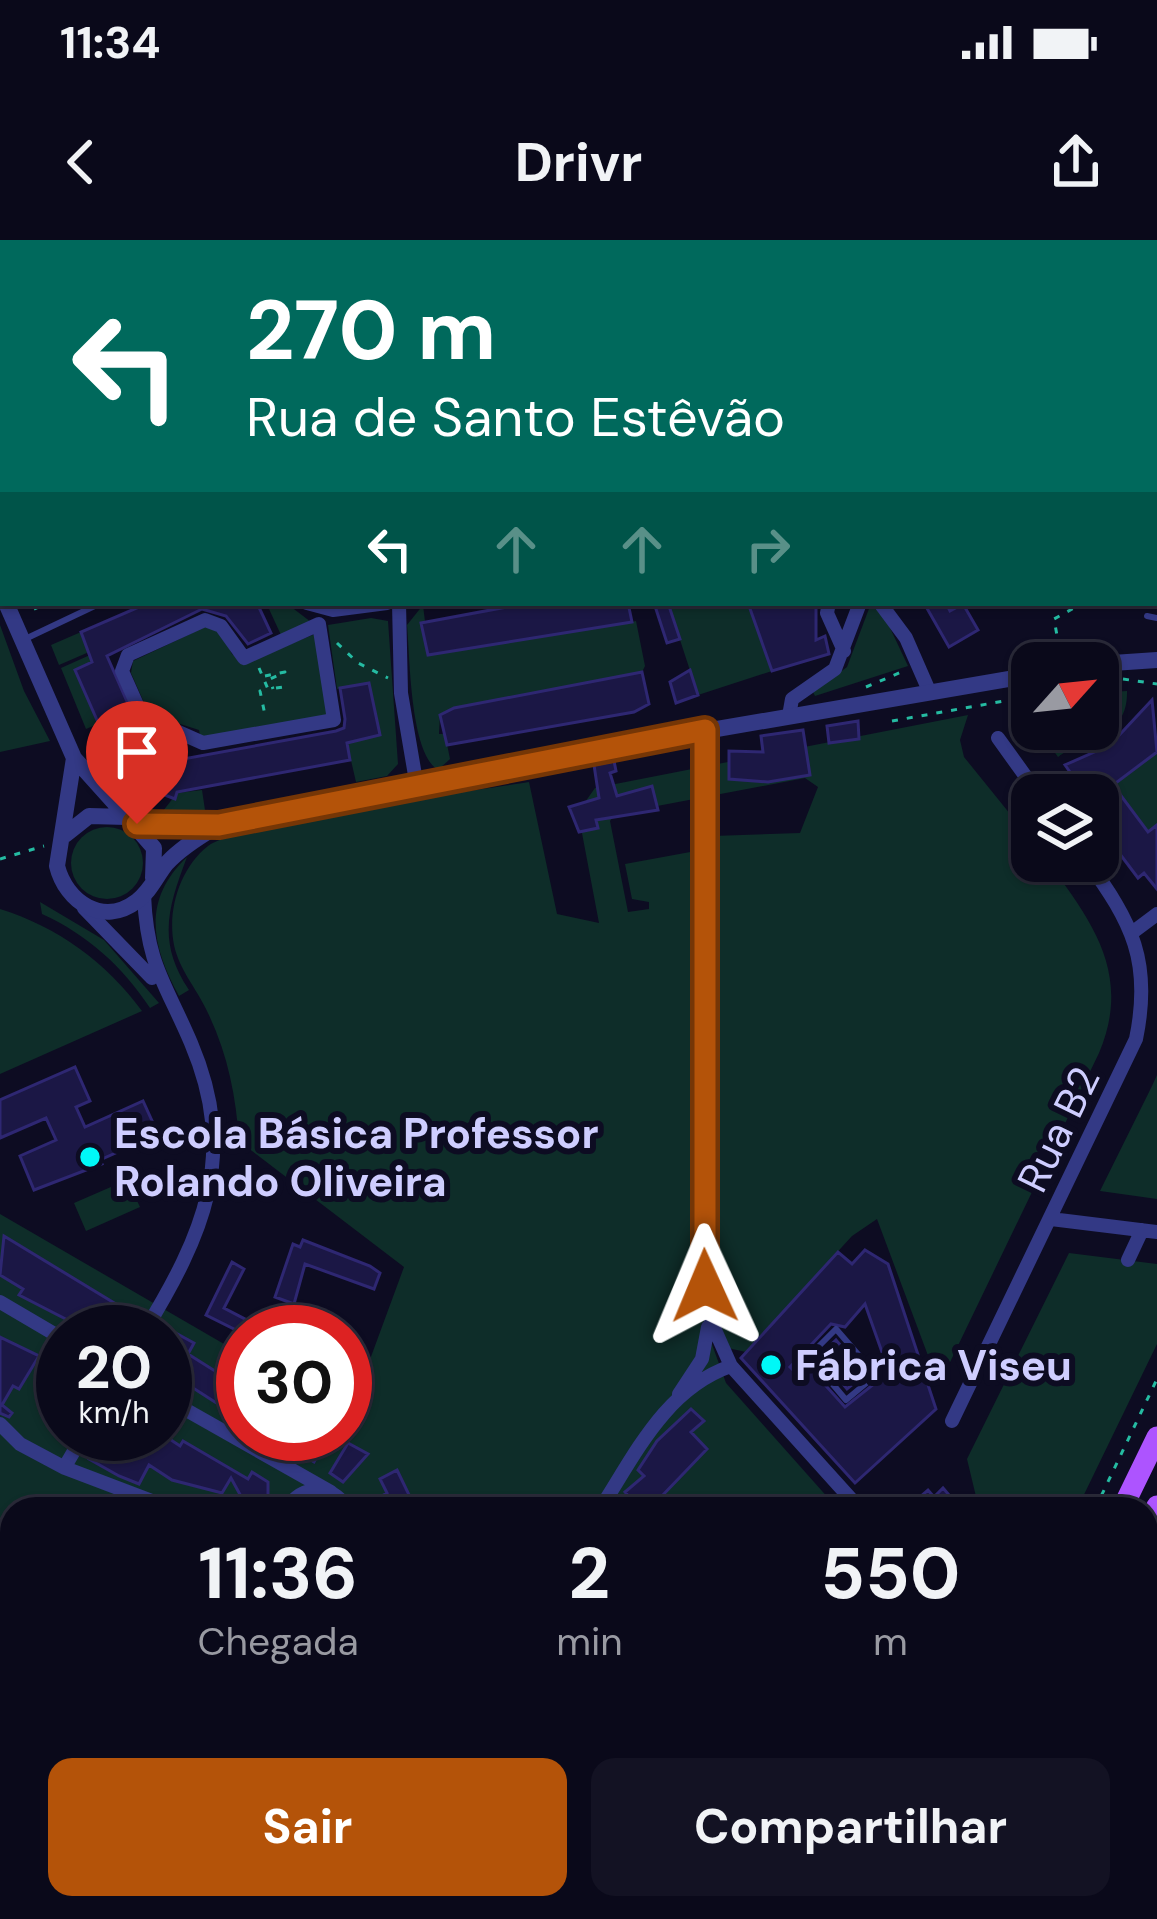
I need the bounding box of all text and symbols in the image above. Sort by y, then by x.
text: 11:34 [60,13,161,72]
text: Drivr [515,127,642,198]
icon: back [48,129,114,195]
icon: share [1043,129,1109,195]
text: 270 m [246,276,496,385]
icon: left [48,288,204,444]
text: Rua de Santo Estêvão [246,382,785,453]
icon: left [357,516,423,582]
icon: ahead [483,516,549,582]
icon: ahead [609,516,675,582]
icon: right [735,516,801,582]
north arrow [1011,642,1119,750]
map controls [1011,642,1119,882]
pin [86,701,188,824]
icon: arrive [104,719,170,785]
button: layers [1011,774,1119,882]
street label: Rua B2 [1005,1058,1112,1201]
place label: Escola Básica Professor Rolando Oliveira [114,1106,599,1209]
marker: Escola Básica Professor Rolando Oliveira [77,1144,103,1170]
position arrow [642,1223,768,1349]
speed limit sign: 30 [216,1305,372,1461]
text: 20 [76,1328,152,1407]
place label: Fábrica Viseu [795,1338,1072,1393]
marker: Fábrica Viseu [758,1352,784,1378]
text: km/h [79,1393,149,1432]
text: 11:36 [198,1527,358,1620]
text: 2 [569,1527,610,1620]
text: 550 [820,1527,960,1620]
text: Chegada [198,1616,359,1667]
text: min [556,1616,623,1667]
text: m [873,1616,908,1667]
button: Sair [48,1758,567,1896]
button: Compartilhar [591,1758,1110,1896]

